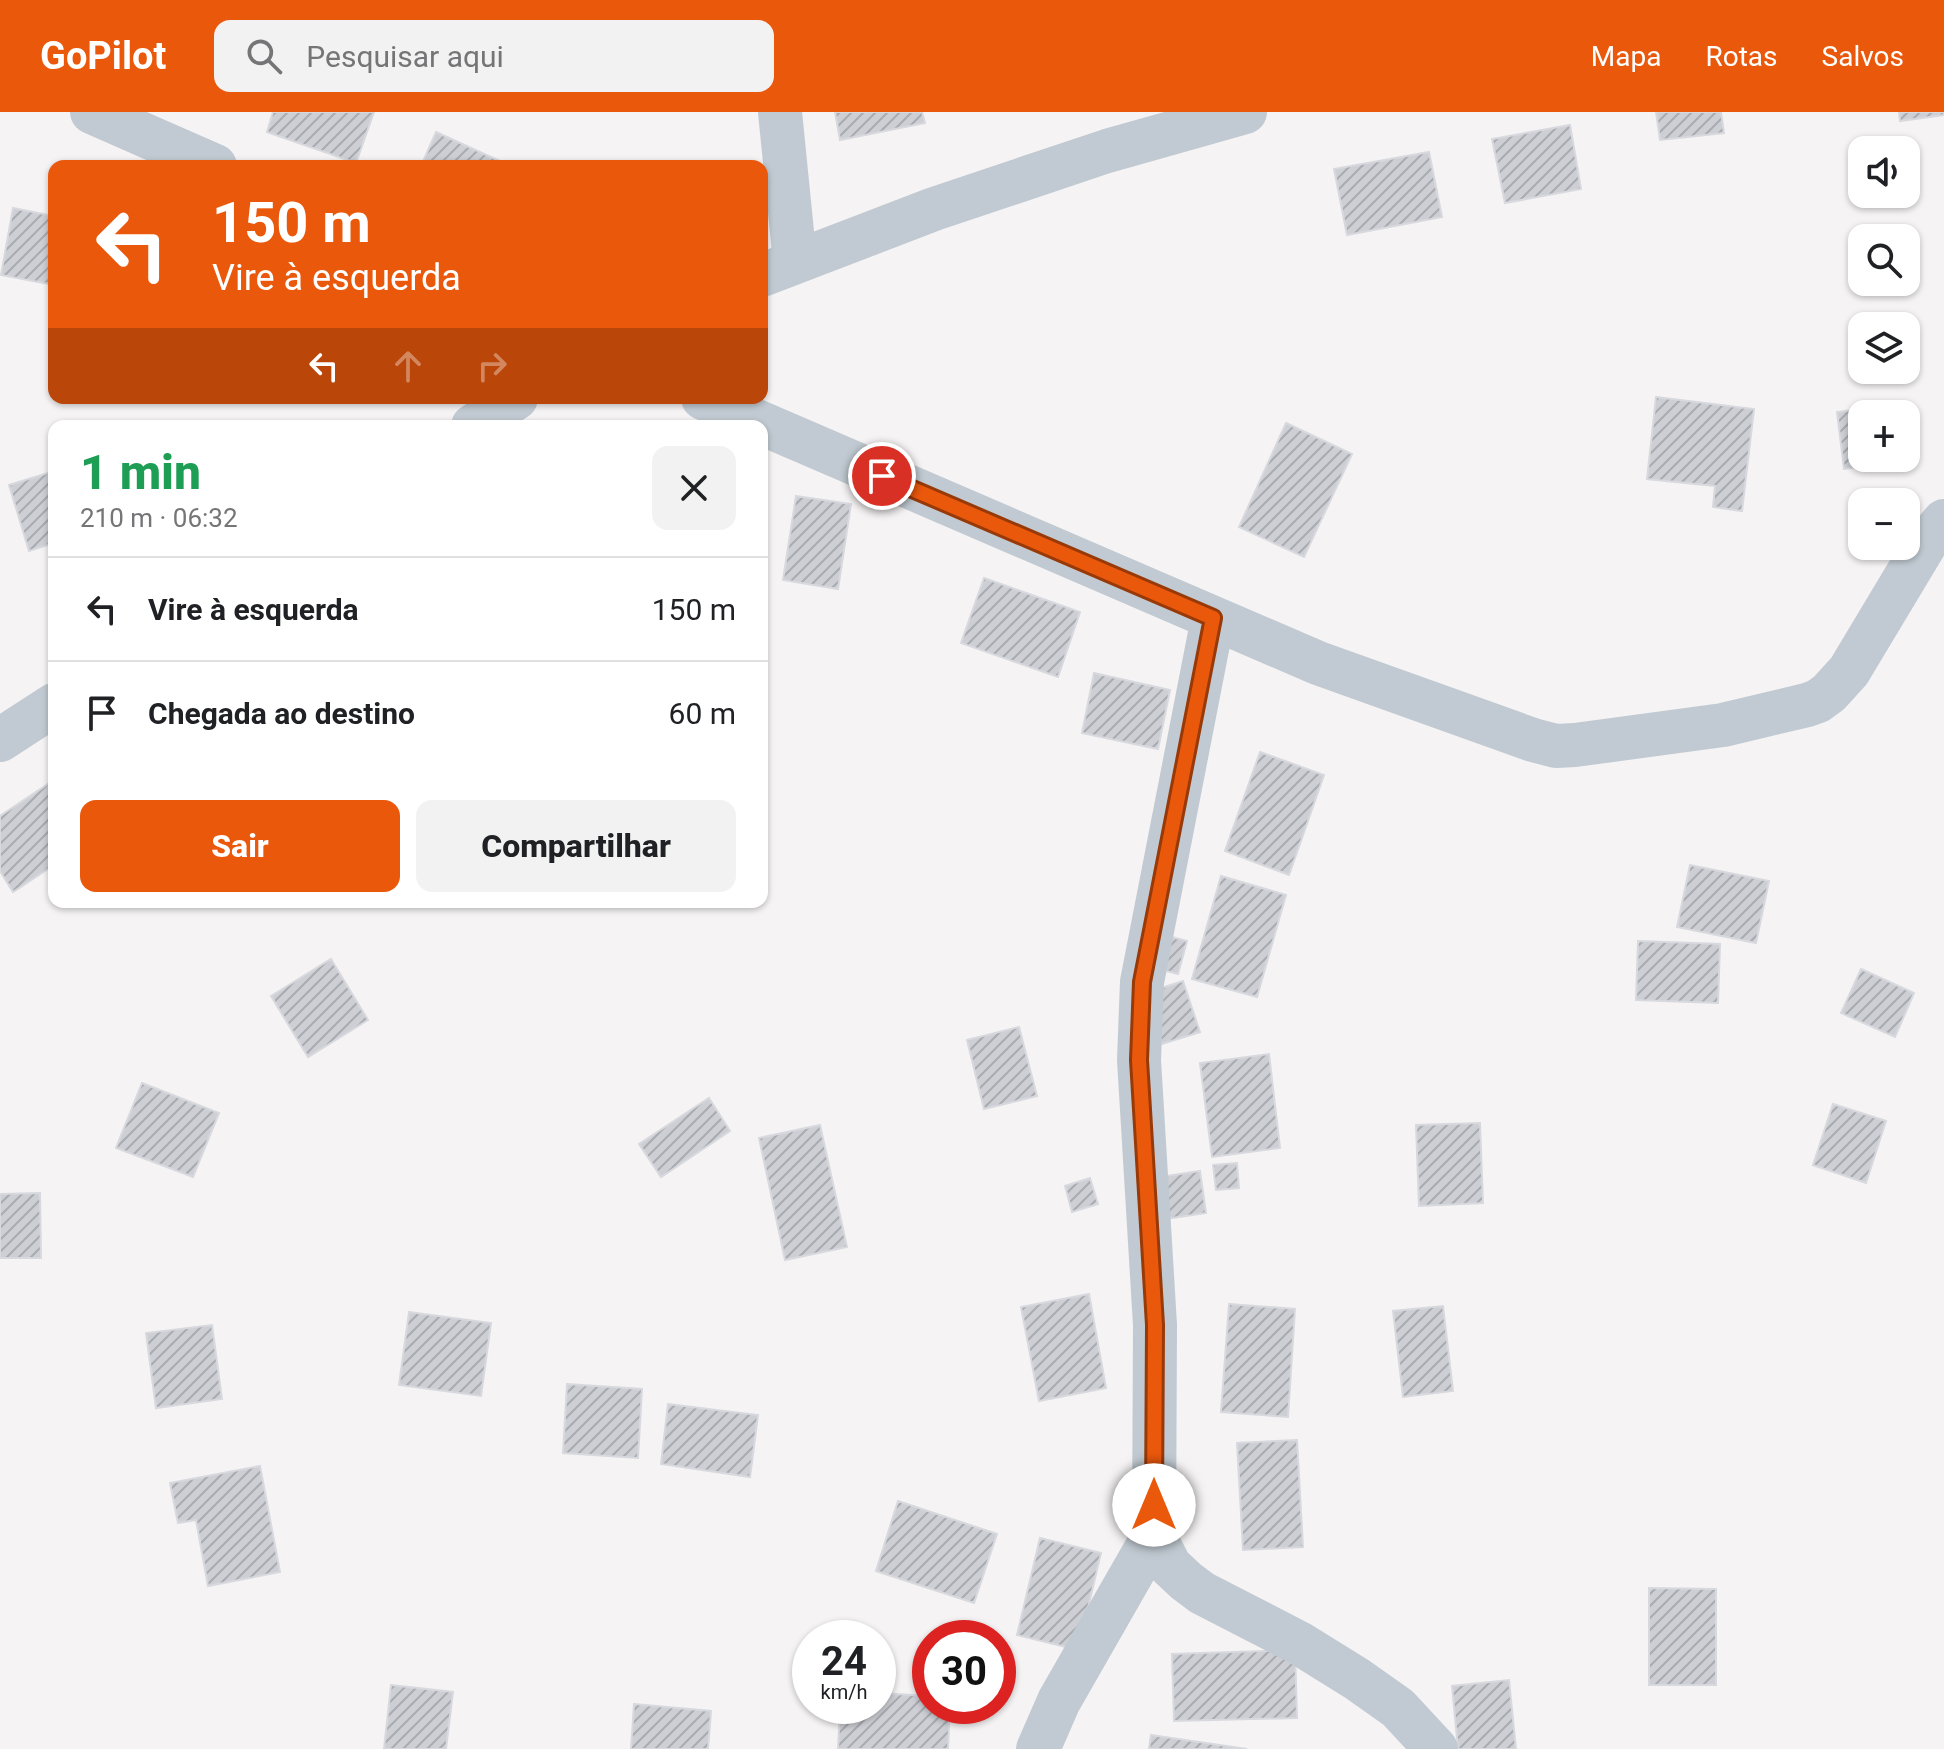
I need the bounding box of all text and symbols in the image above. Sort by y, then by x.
search box [214,20,774,92]
text: GoPilot [40,34,166,78]
icon: search [242,34,286,78]
text: Pesquisar aqui [306,39,504,74]
text: Mapa [1591,40,1661,73]
text: Rotas [1705,40,1778,73]
text: Salvos [1822,40,1904,73]
map controls [1848,136,1920,560]
button: sound [1848,136,1920,208]
text: 150 m [212,190,371,256]
icon: left [80,192,184,296]
button: search [1848,224,1920,296]
text: Vire à esquerda [212,257,461,299]
button: layers [1848,312,1920,384]
icon: left [302,344,346,388]
icon: ahead [386,344,430,388]
icon: right [470,344,514,388]
button: + [1848,400,1920,472]
pin [848,442,916,510]
text: 1 min [80,444,201,501]
button: close [652,446,736,530]
icon: arrive [860,454,904,498]
button: − [1848,488,1920,560]
text: 210 m · 06:32 [80,503,238,533]
icon: left [80,587,124,631]
text: Vire à esquerda [148,592,359,627]
text: 150 m [652,592,736,627]
icon: arrive [80,691,124,735]
text: Chegada ao destino [148,696,415,731]
text: 60 m [669,696,736,731]
button: Sair [80,800,400,892]
button: Compartilhar [416,800,736,892]
position arrow [1112,1463,1196,1547]
speed limit sign: 30 [912,1620,1016,1724]
text: 24 [821,1638,867,1685]
text: km/h [821,1680,867,1704]

